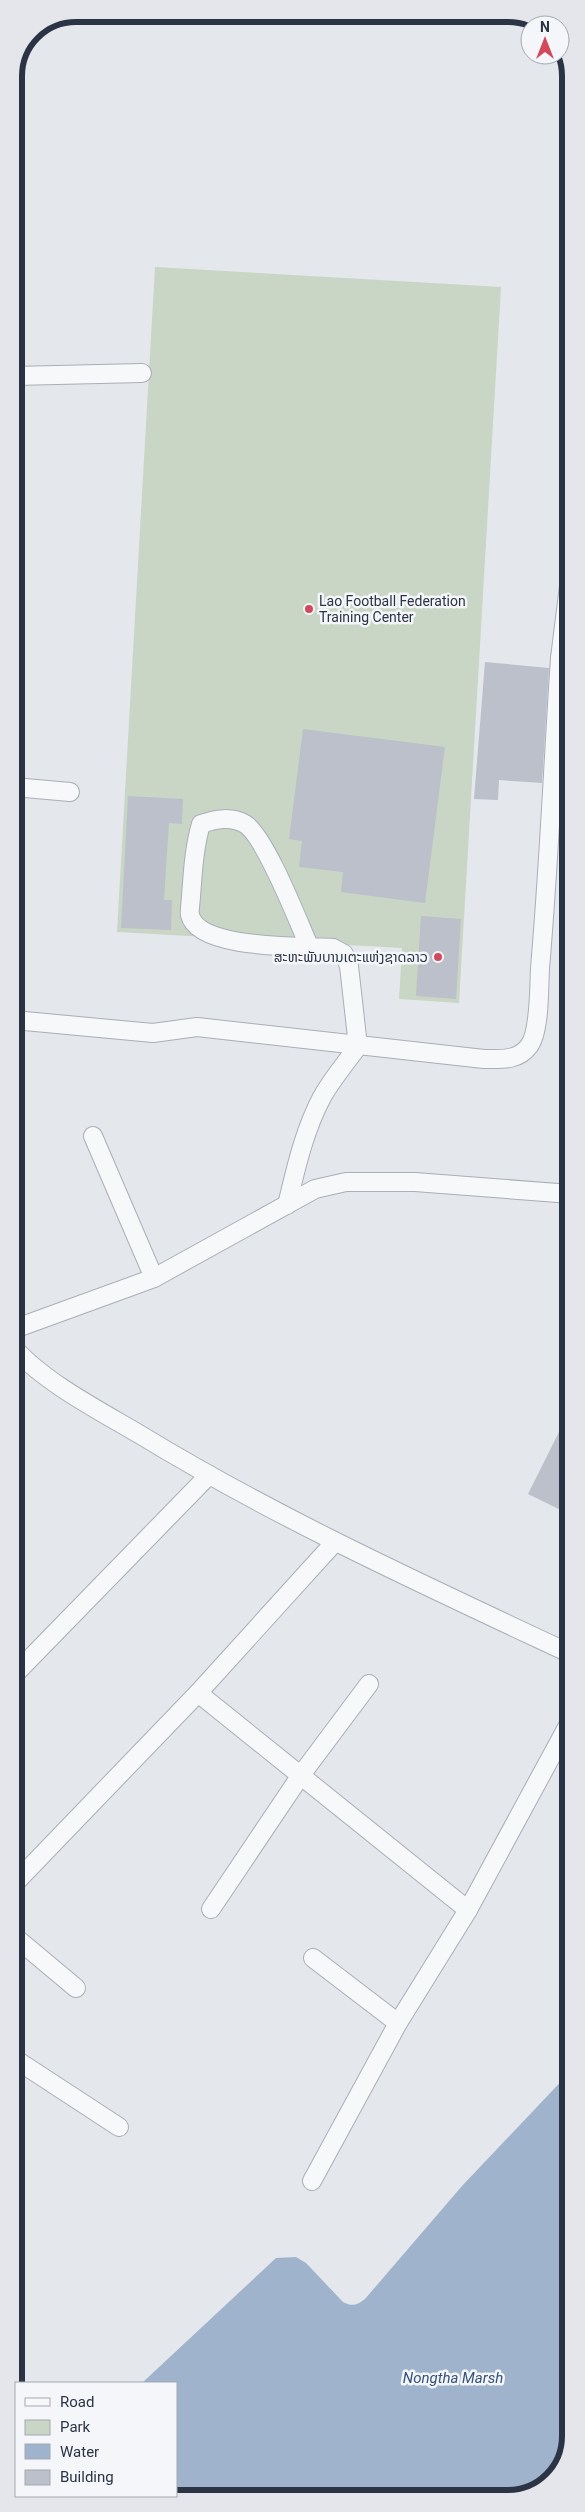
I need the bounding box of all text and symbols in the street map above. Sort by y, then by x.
north arrow [520,15,570,65]
text: N [540,19,550,35]
place label: Lao Football Federation Training Center [319,593,466,625]
marker: Lao Football Federation Training Center [303,603,315,615]
place label: ສະຫະພັນບານເຕະແຫ່ງຊາດລາວ [274,949,428,965]
marker: ສະຫະພັນບານເຕະແຫ່ງຊາດລາວ [432,951,444,963]
water label: Nongtha Marsh [403,2369,503,2387]
legend [15,2382,178,2497]
text: Road [60,2393,94,2411]
text: Park [60,2418,91,2436]
text: Water [60,2443,99,2461]
text: Building [60,2468,114,2486]

